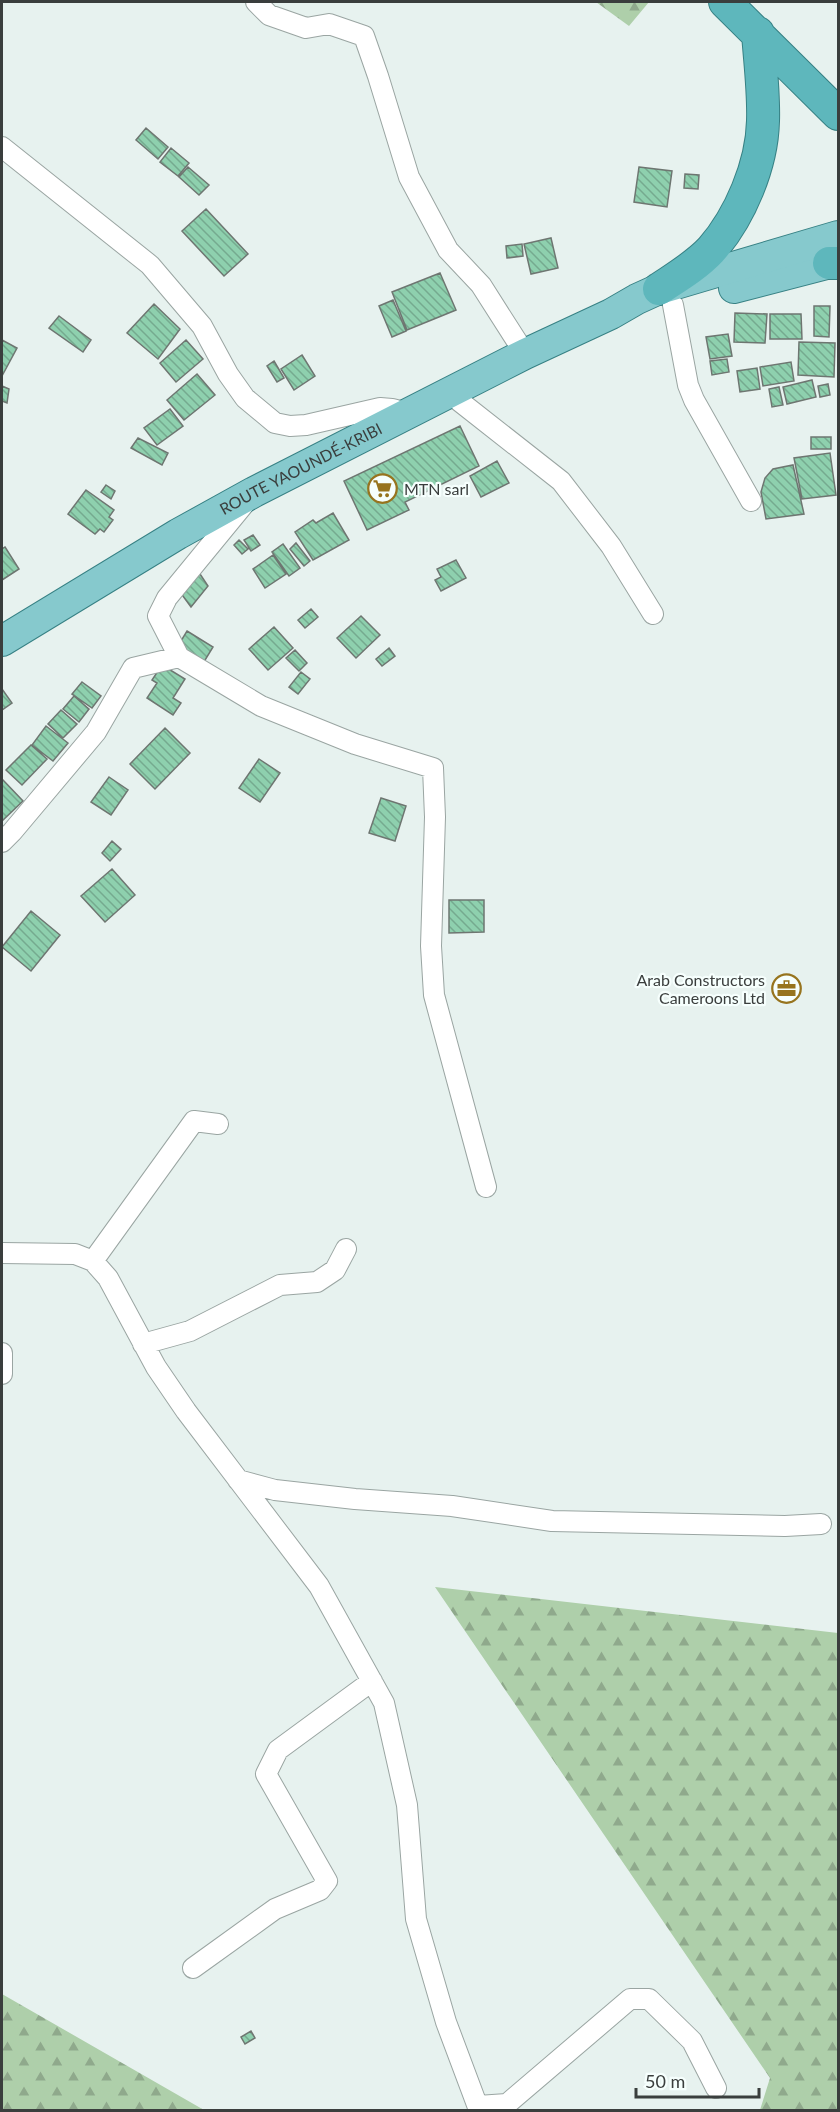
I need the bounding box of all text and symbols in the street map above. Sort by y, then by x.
street label: ROUTE YAOUNDÉ-KRIBI [216,419,385,518]
supermarket icon: MTN sarl [367,473,399,505]
place label: MTN sarl [404,479,469,498]
place label: Arab Constructors Cameroons Ltd [636,970,765,1007]
office icon: Arab Constructors Cameroons Ltd [770,973,802,1005]
scale bar [636,2061,759,2099]
text: 50 m [645,2070,685,2092]

